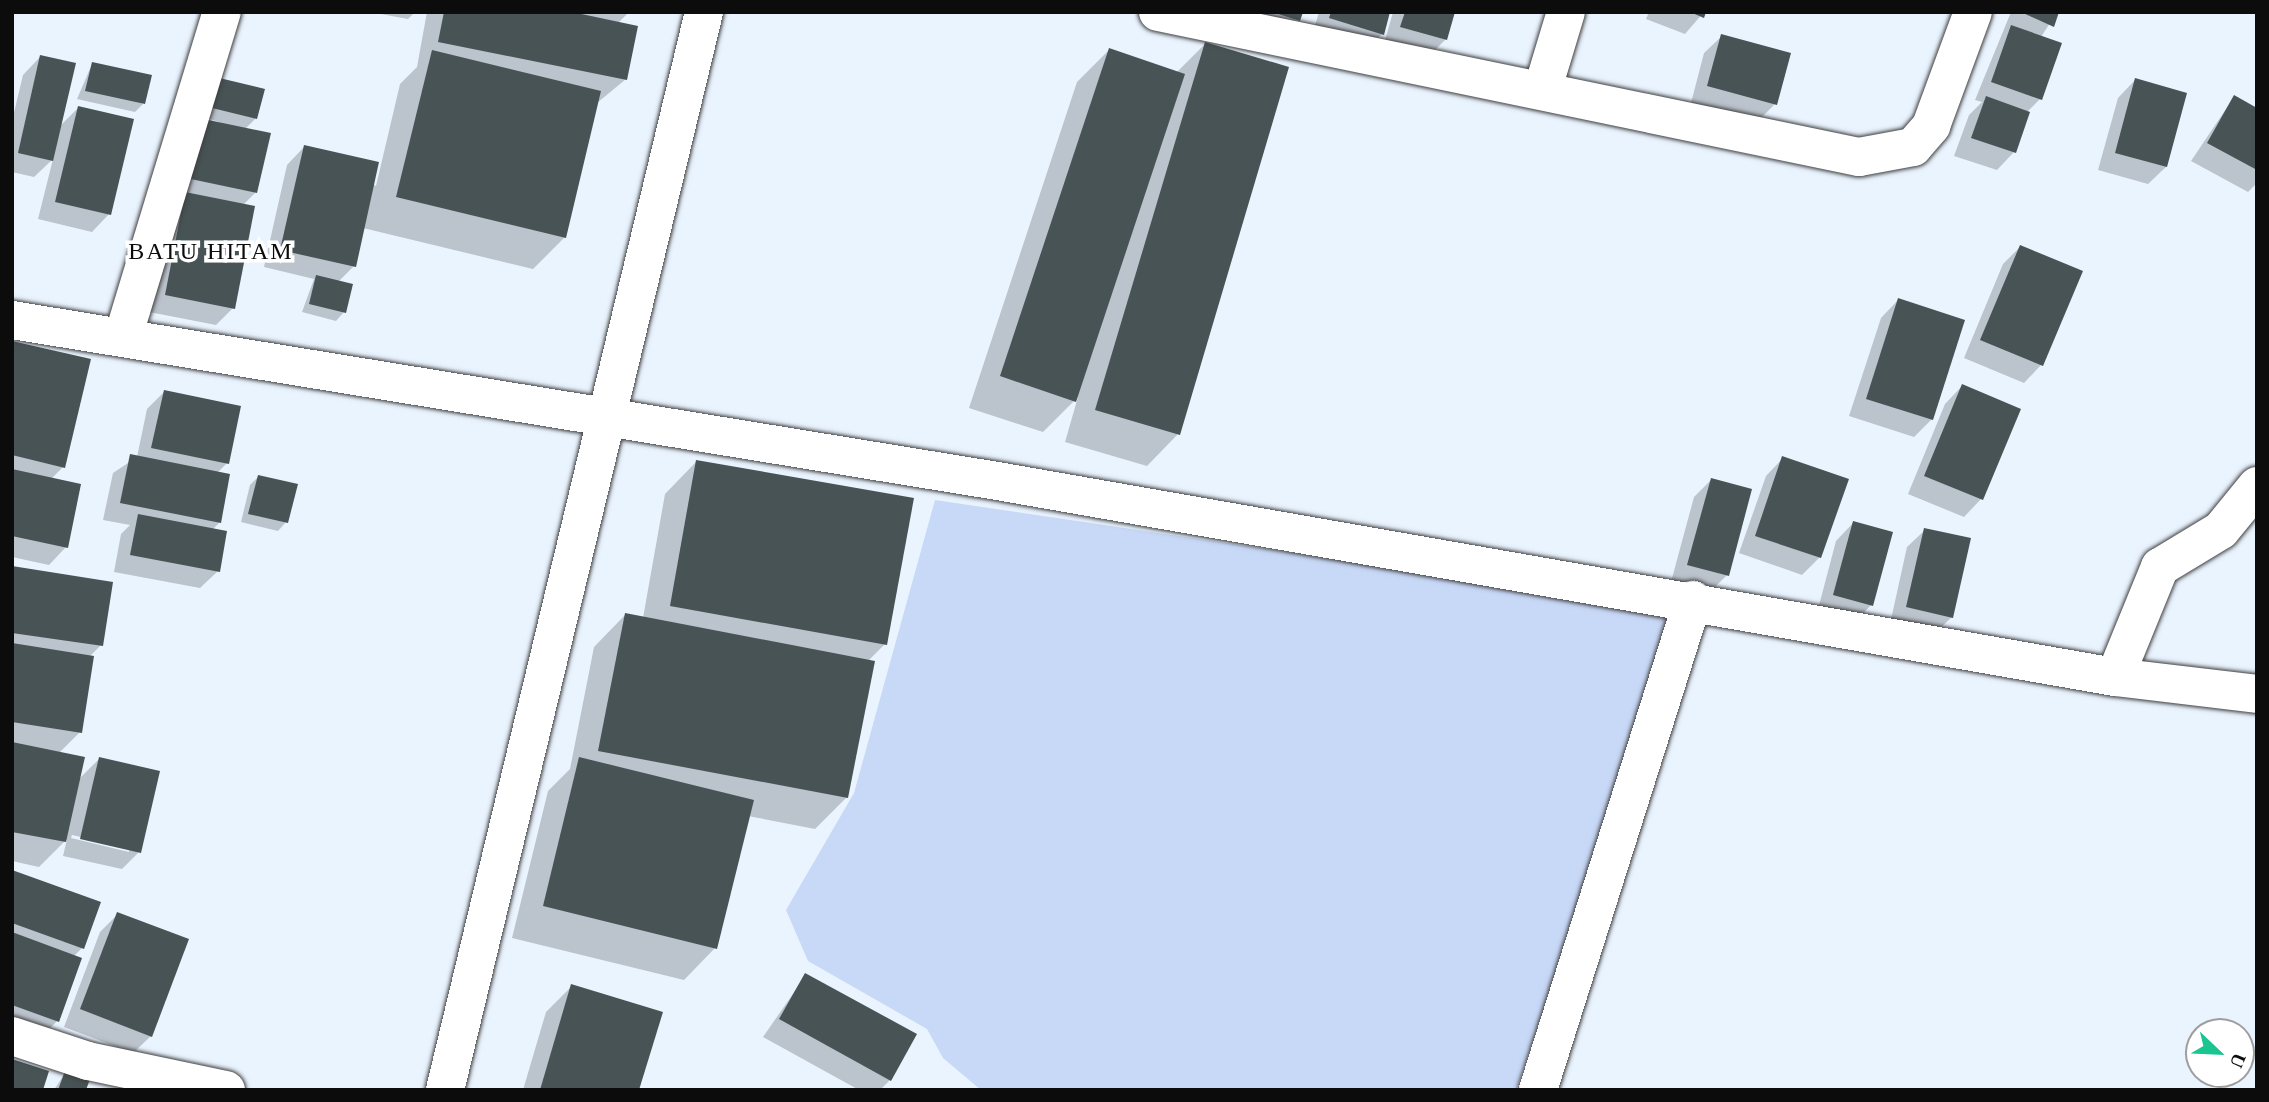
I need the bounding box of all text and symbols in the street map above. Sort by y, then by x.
district label: BATU HITAM [130,238,292,266]
north arrow [2185,1018,2255,1088]
text: U [2226,1050,2250,1071]

